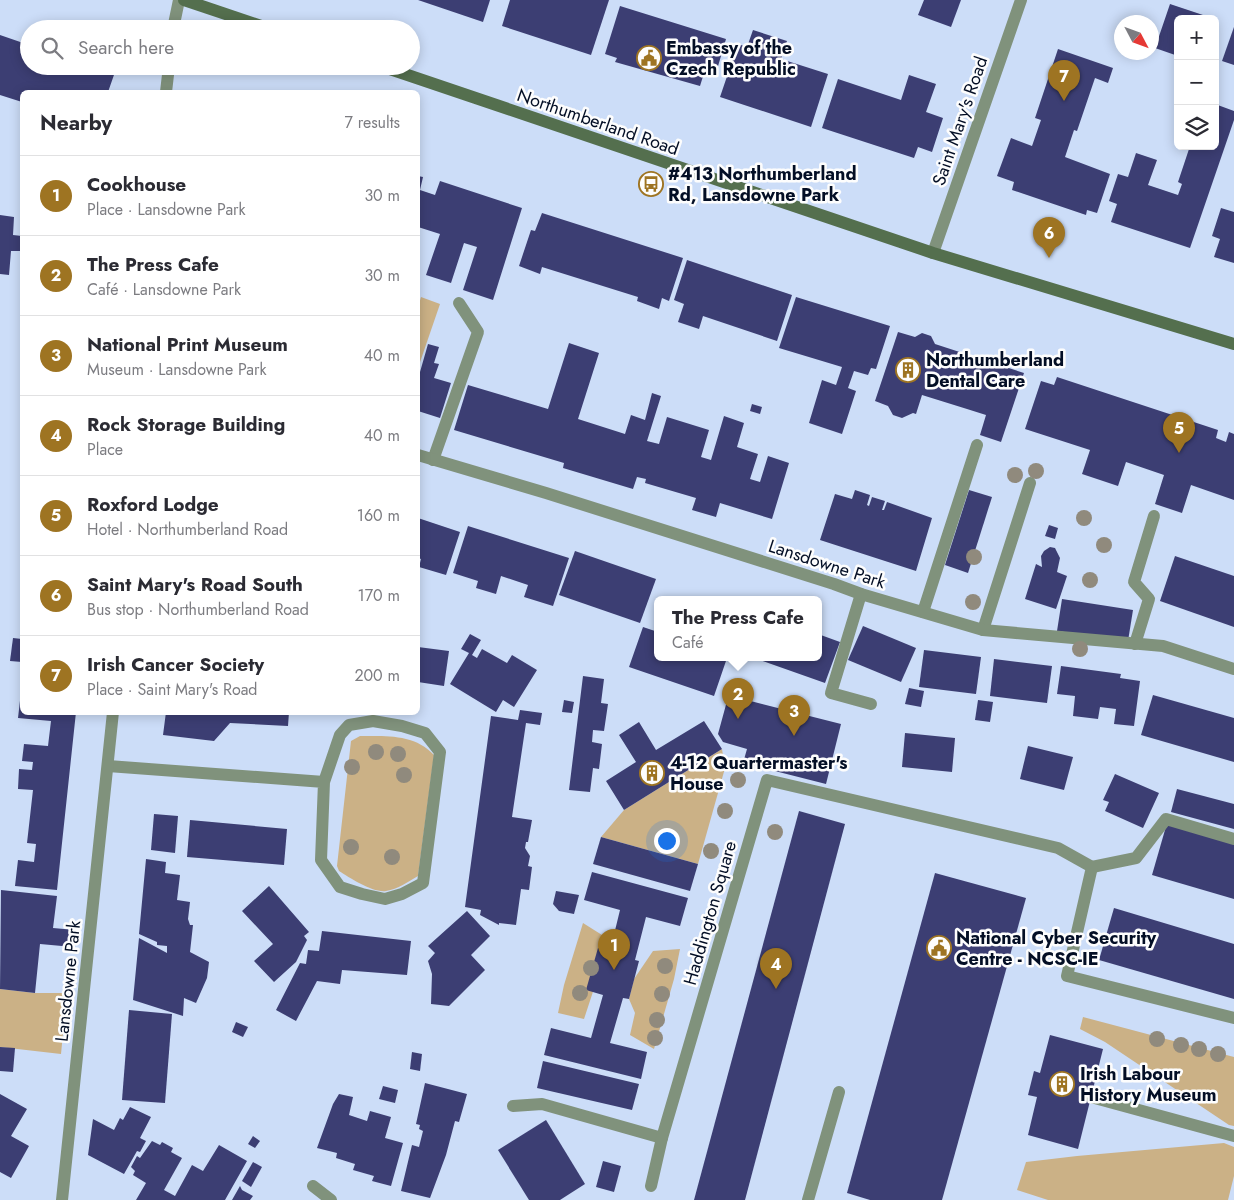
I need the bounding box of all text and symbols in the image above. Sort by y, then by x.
north arrow [1114,15,1159,60]
map controls [1174,15,1219,150]
button: + [1174,15,1219,60]
search box [20,20,420,75]
icon: search [38,34,66,62]
text: Search here [78,34,174,61]
place label: Embassy of the Czech Republic [666,35,796,82]
public building icon: Embassy of the Czech Republic [636,45,662,71]
street label: Saint Mary's Road [926,53,994,189]
pin: 7 [1048,60,1080,101]
button: − [1174,60,1219,105]
street label: Northumberland Road [514,82,682,162]
button: layers [1174,105,1219,150]
text: Nearby [40,108,112,138]
text: 7 results [344,111,400,134]
place label: #413 Northumberland Rd, Lansdowne Park [668,161,857,208]
text: Cookhouse [87,171,186,198]
bus stop icon: #413 Northumberland Rd, Lansdowne Park [638,171,664,197]
text: 1 [52,184,60,207]
text: 30 m [364,184,400,207]
text: Place · Lansdowne Park [87,198,246,221]
pin: 6 [1033,217,1065,258]
text: The Press Cafe [87,251,219,278]
text: 2 [51,264,61,287]
text: 30 m [364,264,400,287]
text: Café · Lansdowne Park [87,278,241,301]
text: National Print Museum [87,331,288,358]
text: 3 [51,344,61,367]
text: 40 m [364,344,400,367]
place label: Northumberland Dental Care [926,347,1064,394]
building icon: Northumberland Dental Care [895,357,921,383]
text: Museum · Lansdowne Park [87,358,267,381]
text: Rock Storage Building [87,411,285,438]
pin: 5 [1163,412,1195,453]
text: 4 [50,424,62,447]
text: 40 m [364,424,400,447]
text: Place [87,438,123,461]
text: Roxford Lodge [87,491,219,518]
text: 5 [51,504,61,527]
text: 160 m [357,504,400,527]
text: Hotel · Northumberland Road [87,518,288,541]
street label: Lansdowne Park [765,533,889,595]
text: Saint Mary's Road South [87,571,303,598]
text: 6 [51,584,61,607]
text: 170 m [358,584,400,607]
popup [654,596,822,661]
text: Bus stop · Northumberland Road [87,598,309,621]
text: The Press Cafe [672,604,804,631]
text: Café [672,631,704,654]
text: Irish Cancer Society [87,651,264,678]
text: 7 [51,664,61,687]
text: 200 m [354,664,400,687]
text: Place · Saint Mary's Road [87,678,257,701]
pin: 2 [722,678,754,719]
pin: 3 [778,695,810,736]
place label: 4-12 Quartermaster's House [670,750,847,797]
building icon: 4-12 Quartermaster's House [639,760,665,786]
your location [654,828,680,854]
street label: Haddington Square [677,838,743,988]
street label: Lansdowne Park [49,919,87,1043]
place label: National Cyber Security Centre - NCSC-IE [956,925,1157,972]
pin: 1 [598,929,630,970]
public building icon: National Cyber Security Centre - NCSC-IE [926,935,952,961]
pin: 4 [760,948,792,989]
place label: Irish Labour History Museum [1080,1061,1216,1108]
building icon: Irish Labour History Museum [1049,1071,1075,1097]

